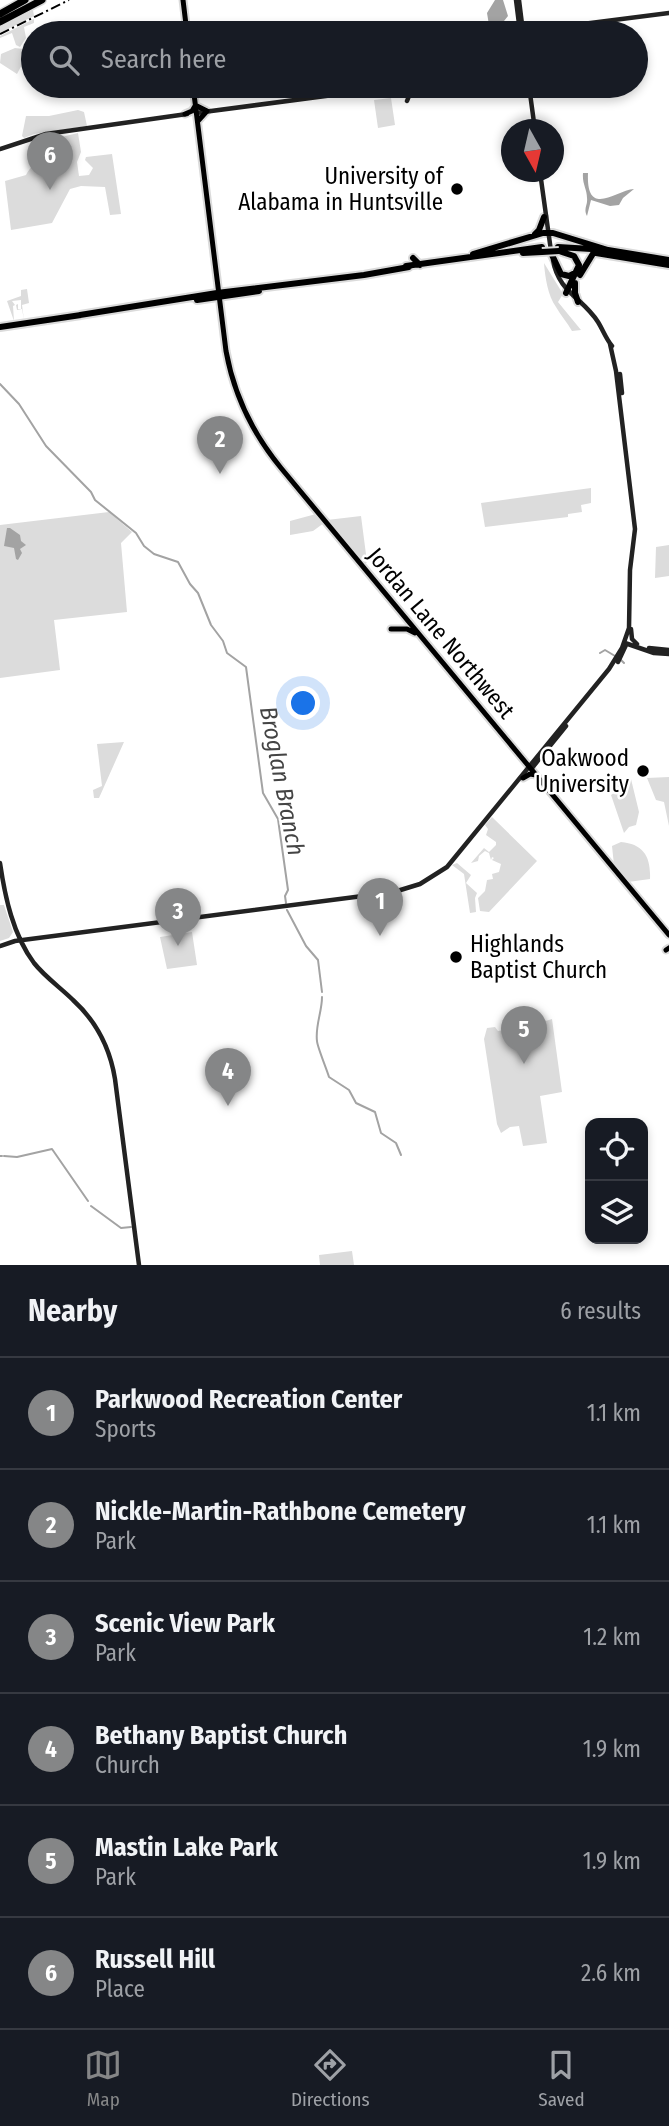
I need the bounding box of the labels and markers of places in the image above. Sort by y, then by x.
pin: 6 [27,132,73,190]
place label: University of Alabama in Huntsville [238,162,445,216]
marker: University of Alabama in Huntsville [449,181,465,197]
pin: 2 [197,416,243,474]
place label: Oakwood University [535,744,630,798]
marker: Oakwood University [635,763,651,779]
pin: 1 [357,878,403,936]
pin: 3 [155,888,201,946]
place label: Highlands Baptist Church [470,930,607,984]
marker: Highlands Baptist Church [448,949,464,965]
pin: 5 [501,1006,547,1064]
pin: 4 [205,1048,251,1106]

